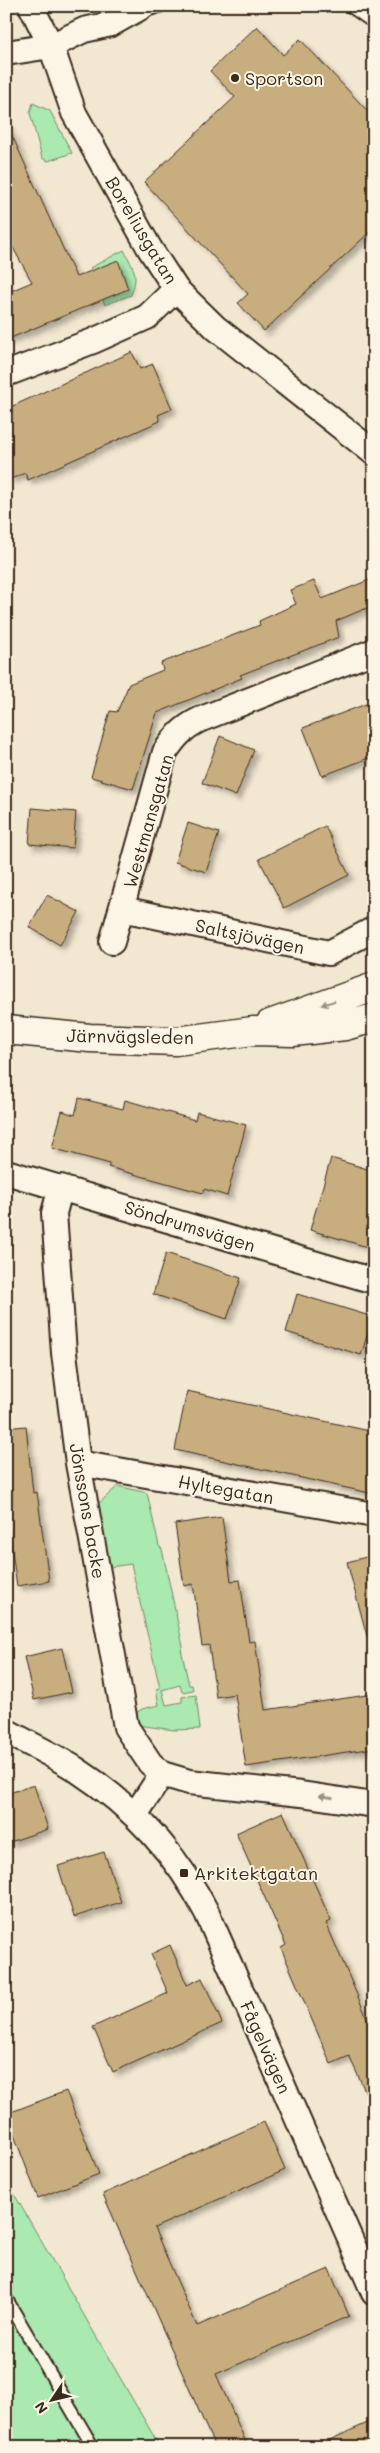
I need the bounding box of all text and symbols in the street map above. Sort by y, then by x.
place label: Sportson [245,66,323,90]
marker: Sportson [229,72,241,84]
street label: Boreliusgatan [100,172,184,288]
street label: Westmansgatan [117,751,179,891]
street label: Saltsjövägen [193,913,307,959]
one-way arrow [320,999,335,1007]
street label: Järnvägsleden [66,1023,194,1049]
street label: Söndrumsvägen [122,1195,258,1257]
street label: Jönssons backe [64,1441,112,1581]
street label: Hyltegatan [176,1469,276,1509]
one-way arrow [317,1793,333,1801]
place label: Arkitektgatan [194,1861,318,1885]
marker: Arkitektgatan [178,1867,190,1879]
street label: Fågelvägen [235,1997,297,2097]
north arrow [28,2376,78,2426]
text: N [30,2398,52,2418]

